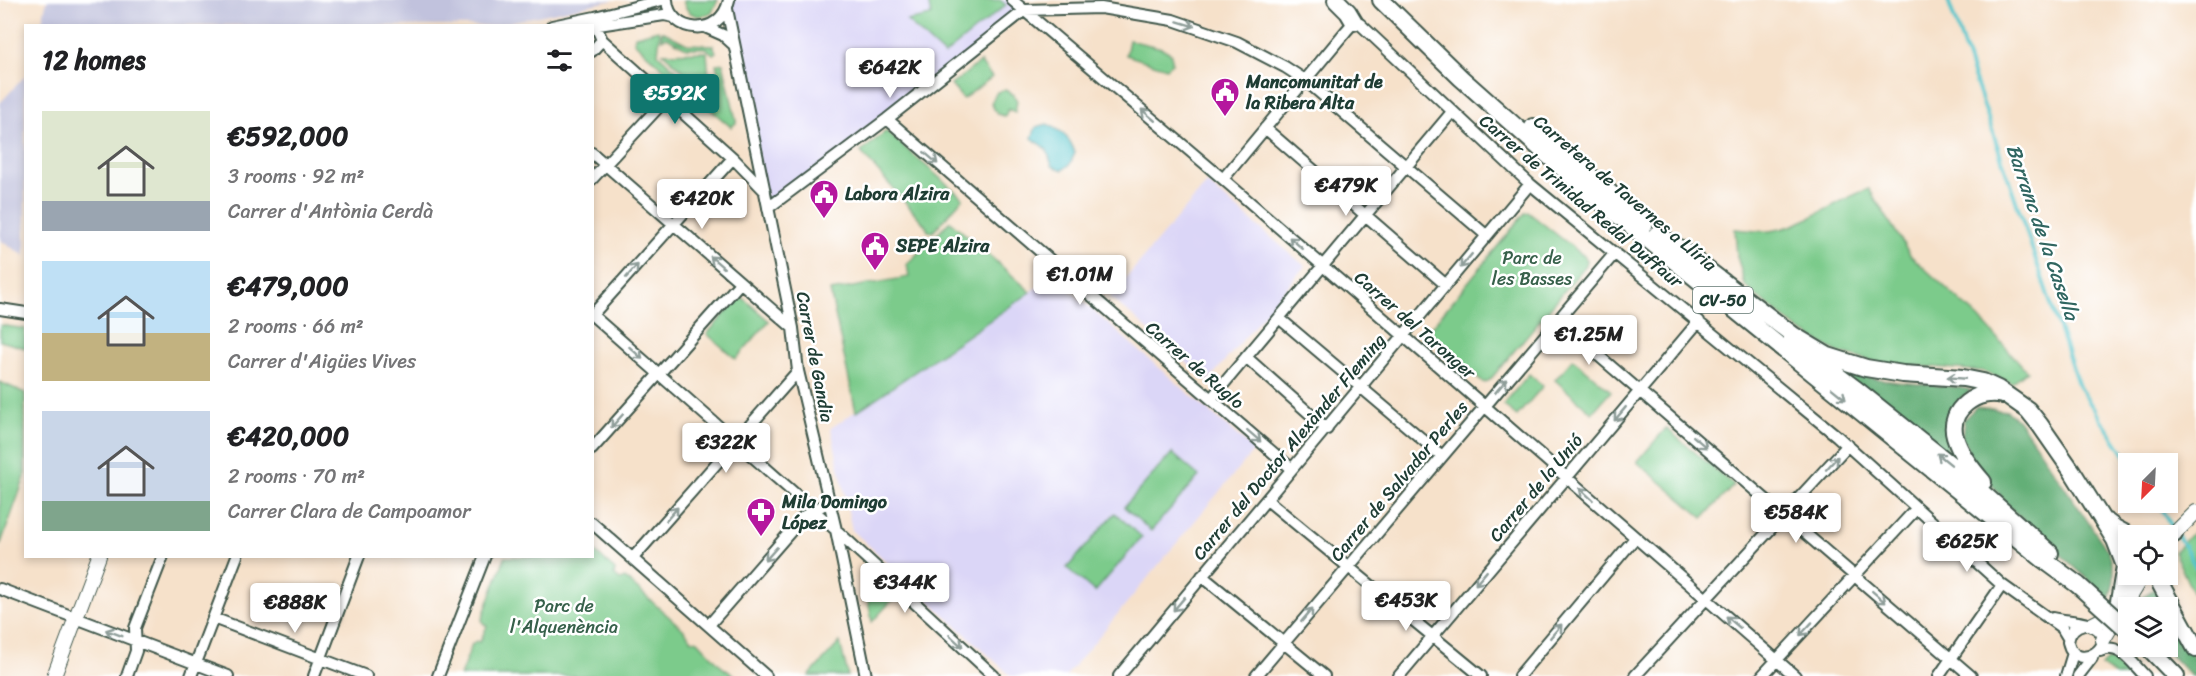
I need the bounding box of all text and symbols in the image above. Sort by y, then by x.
one-way arrow [1176,19,1195,30]
text: 12 homes [42,37,146,83]
icon: filters [543,44,576,77]
pin: €642K [848,48,932,99]
text: €642K [860,50,920,85]
place label: Mancomunitat de la Ribera Alta [1245,66,1383,119]
pin: €592K [633,74,717,125]
text: €592K [644,76,706,111]
public building icon: Mancomunitat de la Ribera Alta [1209,76,1241,118]
street label: Carrer de Trinidad Redal Duffaur [1472,106,1691,297]
street label: Carretera de Tavernes a Llíria [1526,106,1725,280]
one-way arrow [1140,109,1156,122]
text: €592,000 [228,113,348,159]
icon: home [90,135,162,207]
water label: Barranc de la Casella [1996,139,2090,327]
one-way arrow [924,151,939,165]
text: 3 rooms · 92 m² [228,159,364,194]
pin: €479K [1304,166,1388,217]
text: €479K [1315,168,1377,203]
public building icon: Labora Alzira [808,178,840,220]
place label: Labora Alzira [845,178,950,210]
pin: €420K [660,179,744,230]
text: €420K [671,181,733,216]
text: Carrer d'Antònia Cerdà [228,194,433,229]
public building icon: SEPE Alzira [859,230,891,272]
place label: SEPE Alzira [895,230,990,262]
one-way arrow [1289,236,1304,250]
park label: Parc de les Basses [1492,242,1573,295]
one-way arrow [1459,253,1472,269]
pin: €1.01M [1031,255,1129,306]
one-way arrow [709,256,725,269]
text: €1.01M [1047,257,1113,292]
text: €479,000 [228,263,349,309]
street label: Carrer del Taronger [1347,263,1484,388]
one-way arrow [625,264,639,279]
icon: home [90,285,162,357]
road number: CV-50 [1693,287,1753,313]
street label: Carrer de Gandia [787,289,843,425]
text: 2 rooms · 66 m² [228,309,364,344]
street label: Carrer de Ruglo [1138,313,1252,417]
pin: €1.25M [1540,315,1638,366]
text: €1.25M [1555,317,1623,352]
street label: Carrer del Doctor Alexànder Fleming [1184,326,1394,568]
text: Carrer d'Aigües Vives [228,344,416,379]
one-way arrow [628,346,643,360]
one-way arrow [1946,372,1966,383]
one-way arrow [1494,379,1508,394]
one-way arrow [1831,387,1847,400]
street label: Carrer de Salvador Perles [1322,393,1477,569]
one-way arrow [1614,406,1627,422]
text: €420,000 [228,413,349,459]
one-way arrow [610,413,624,428]
pin: €322K [684,423,768,474]
text: €322K [696,425,756,460]
street label: Carrer de la Unió [1481,426,1592,550]
one-way arrow [1246,430,1262,443]
icon: home [90,435,162,507]
one-way arrow [1692,435,1707,449]
one-way arrow [1937,452,1952,466]
north arrow [2118,453,2178,513]
map controls [2118,453,2178,657]
one-way arrow [1824,456,1839,471]
text: 2 rooms · 70 m² [228,459,365,494]
place label: Mila Domingo López [781,486,888,539]
one-way arrow [1579,487,1594,501]
pin: €584K [1754,493,1838,544]
text: Carrer Clara de Campoamor [228,494,470,529]
text: €584K [1765,495,1827,530]
pharmacy icon: Mila Domingo López [745,496,777,538]
one-way arrow [665,507,679,522]
pin: €625K [1925,522,2009,573]
text: €625K [1937,524,1997,559]
button: locate [2118,525,2178,585]
one-way arrow [764,546,778,561]
pin: €344K [863,563,947,614]
text: €344K [874,565,936,600]
one-way arrow [1474,570,1488,585]
pin: €453K [1364,581,1448,632]
pin: €888K [253,583,337,634]
text: €453K [1375,583,1437,618]
text: €888K [264,585,326,620]
park label: Parc de l'Alquenència [510,590,618,643]
one-way arrow [1871,591,1887,604]
one-way arrow [1173,596,1186,612]
button: layers [2118,597,2178,657]
one-way arrow [1301,607,1314,623]
one-way arrow [1726,615,1741,629]
one-way arrow [1799,622,1813,637]
one-way arrow [1550,623,1563,639]
one-way arrow [106,627,124,638]
one-way arrow [948,634,963,648]

